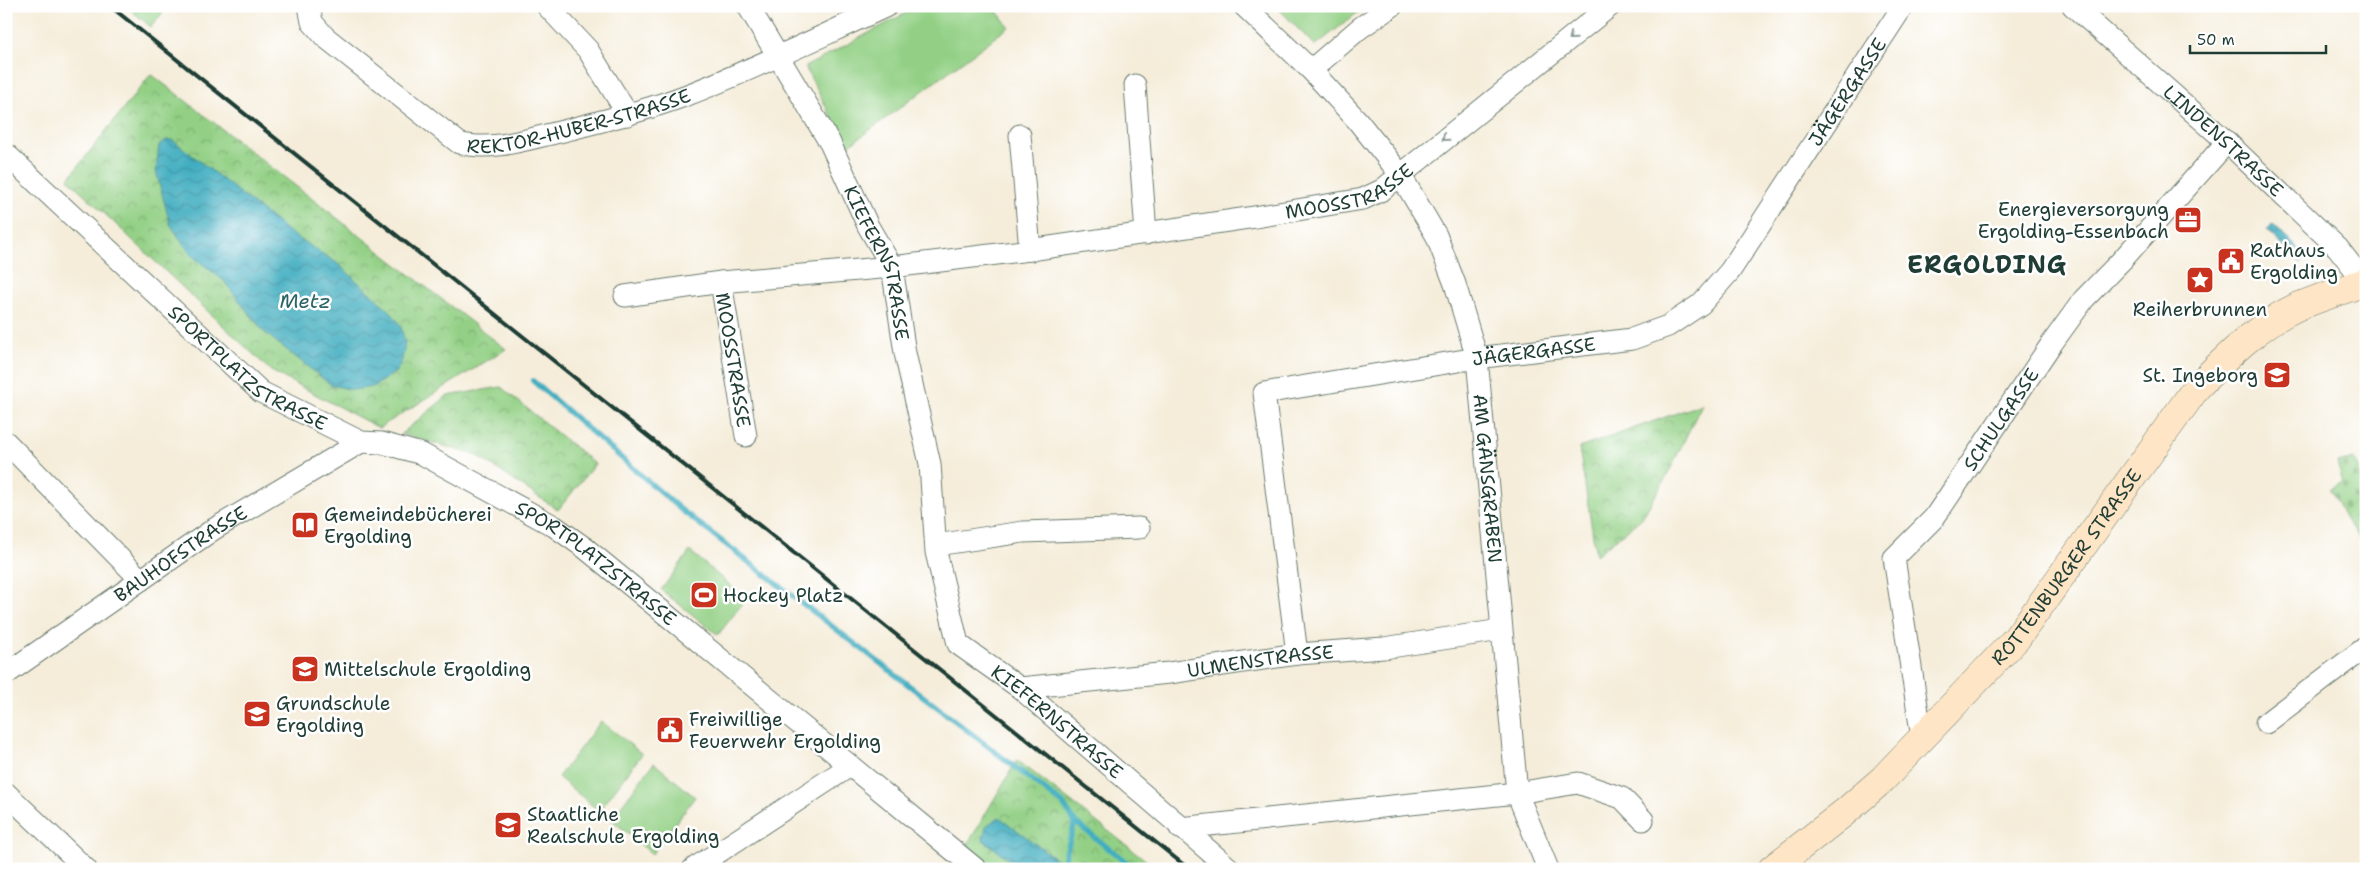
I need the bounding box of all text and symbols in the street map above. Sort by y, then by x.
scale bar [2190,22,2326,54]
text: 50 m [2197,30,2235,50]
one-way arrow [1569,31,1578,39]
street label: JÄGERGASSE [1803,33,1892,151]
street label: LINDENSTRASSE [2158,80,2289,202]
street label: REKTOR-HUBER-STRASSE [466,83,694,159]
one-way arrow [1442,133,1451,142]
street label: MOOSSTRASSE [1283,158,1419,225]
street label: KIEFERNSTRASSE [838,181,915,342]
place label: Energieversorgung Ergolding-Essenbach [1978,197,2169,244]
office icon: Energieversorgung Ergolding-Essenbach [2173,205,2203,235]
place label: Rathaus Ergolding [2250,238,2338,285]
public building icon: Rathaus Ergolding [2216,246,2246,276]
district label: ERGOLDING [1907,249,2067,281]
place icon: Reiherbrunnen [2185,265,2215,295]
water label: Metz [279,288,331,314]
street label: MOOSSTRASSE [710,291,756,429]
place label: Reiherbrunnen [2133,297,2267,322]
street label: SPORTPLATZSTRASSE [163,300,332,436]
street label: JÄGERGASSE [1470,332,1597,372]
school or university icon: St. Ingeborg [2262,360,2292,390]
street label: SCHULGASSE [1958,363,2045,476]
place label: St. Ingeborg [2142,363,2258,388]
street label: AM GÄNSGRABEN [1467,393,1508,564]
street label: ROTTENBURGER STRASSE [1986,464,2147,671]
street label: SPORTPLATZSTRASSE [511,495,682,631]
street label: BAUHOFSTRASSE [109,500,252,608]
place label: Gemeindebücherei Ergolding [324,502,492,549]
library icon: Gemeindebücherei Ergolding [290,510,320,540]
sports icon: Hockey Platz [689,580,719,610]
place label: Hockey Platz [723,583,844,608]
street label: ULMENSTRASSE [1185,639,1335,683]
school or university icon: Mittelschule Ergolding [290,654,320,684]
place label: Mittelschule Ergolding [324,657,531,682]
street label: KIEFERNSTRASSE [986,659,1128,784]
place label: Grundschule Ergolding [276,691,391,738]
school or university icon: Grundschule Ergolding [242,699,272,729]
place label: Freiwillige Feuerwehr Ergolding [689,707,881,754]
public building icon: Freiwillige Feuerwehr Ergolding [655,715,685,745]
place label: Staatliche Realschule Ergolding [527,802,719,849]
school or university icon: Staatliche Realschule Ergolding [493,810,523,840]

